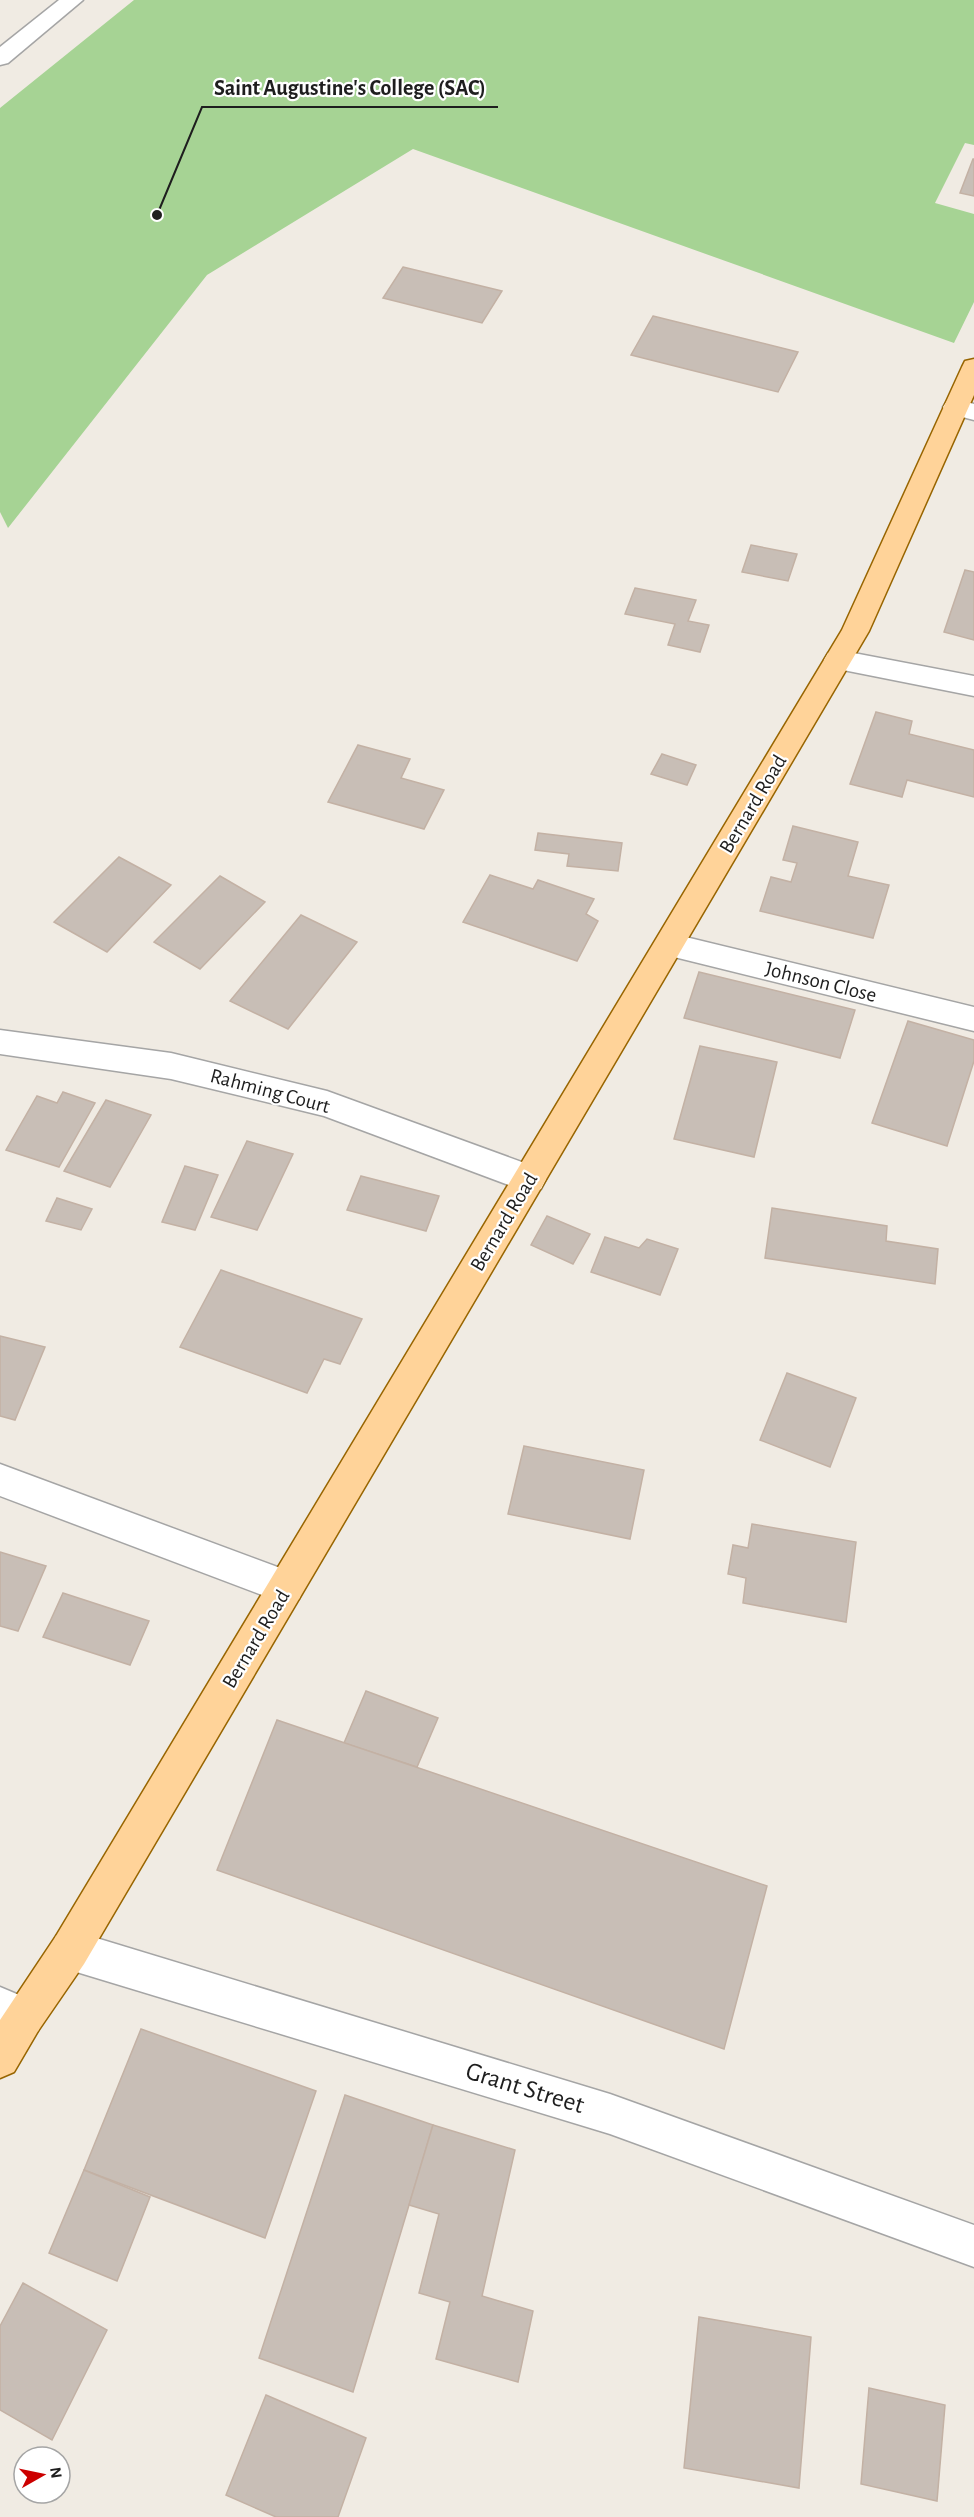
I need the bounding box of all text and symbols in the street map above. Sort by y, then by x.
callout: Saint Augustine's College (SAC) [202,67,498,107]
text: Saint Augustine's College (SAC) [214,77,486,99]
street label: Bernard Road [715,751,791,857]
street label: Johnson Close [763,958,879,1006]
street label: Rahming Court [208,1065,332,1117]
street label: Bernard Road [466,1169,542,1275]
street label: Bernard Road [218,1586,294,1692]
street label: Grant Street [463,2058,587,2118]
north arrow [12,2445,72,2505]
text: N [47,2466,65,2480]

